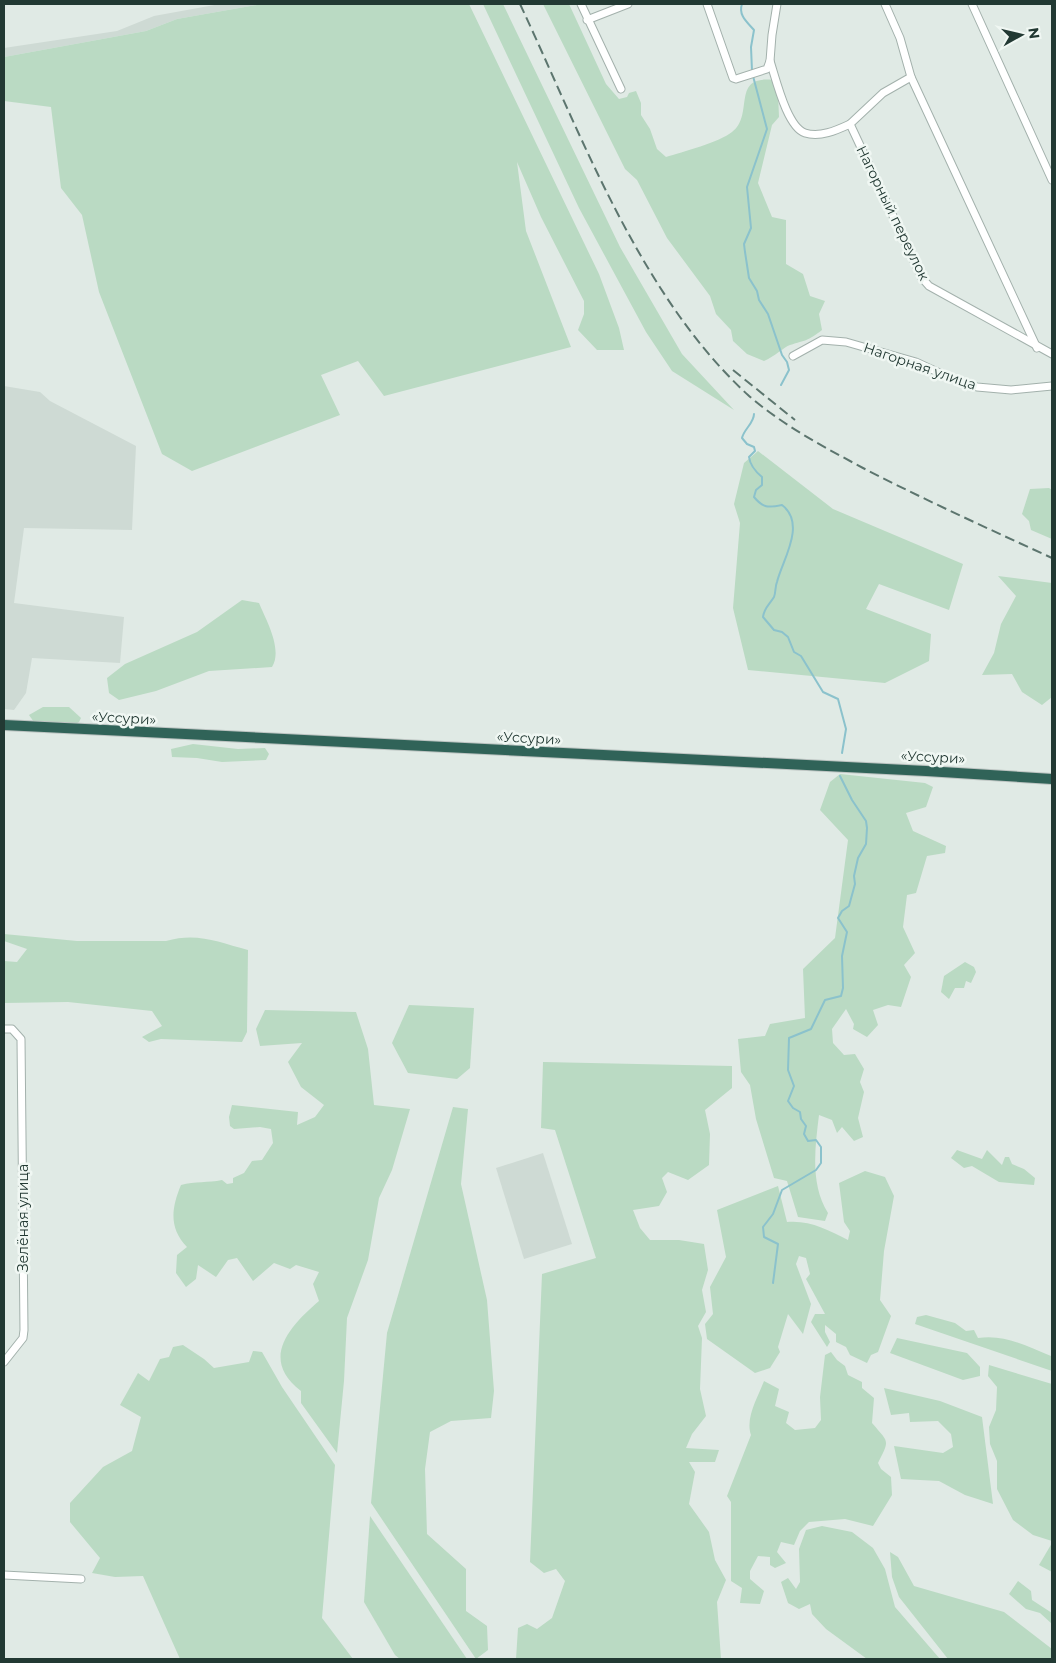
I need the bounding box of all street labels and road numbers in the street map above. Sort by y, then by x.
street label: Нагорный переулок [853,143,933,283]
street label: Нагорная улица [861,338,979,394]
street label: «Уссури» [91,707,157,729]
street label: «Уссури» [496,727,562,749]
street label: «Уссури» [900,746,966,768]
street label: Зелёная улица [14,1164,32,1272]

